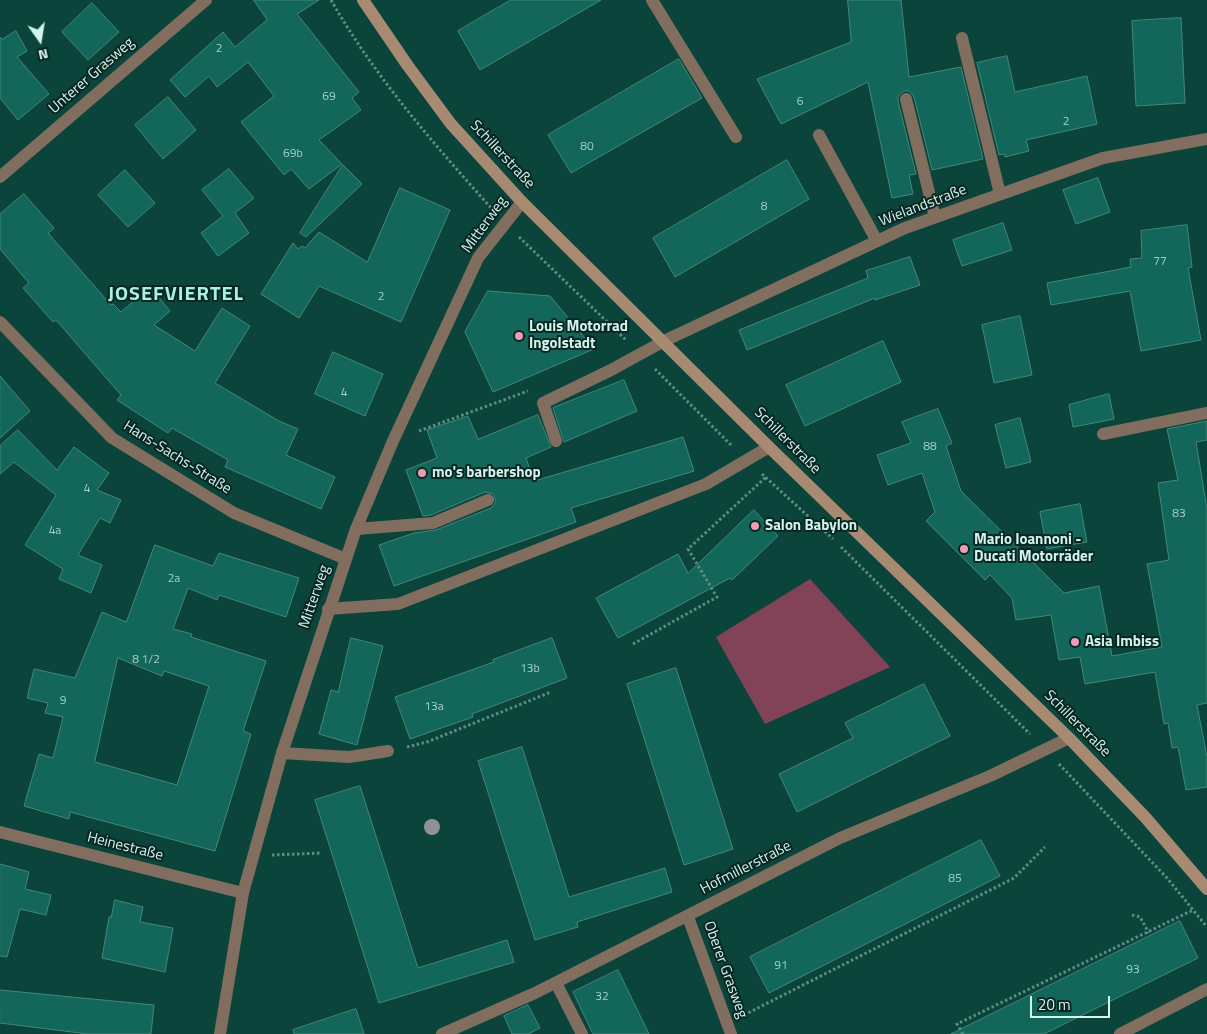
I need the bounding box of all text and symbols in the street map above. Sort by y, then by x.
north arrow [15,15,65,65]
street label: Unterer Grasweg [46,34,138,118]
house number: 2 [216,42,222,56]
text: N [36,44,51,66]
house number: 69 [322,90,336,104]
house number: 6 [797,95,803,109]
house number: 2 [1063,115,1069,129]
street label: Schillerstraße [466,117,538,193]
house number: 80 [580,140,594,154]
house number: 69b [283,147,303,161]
street label: Wielandstraße [877,181,969,231]
street label: Mitterweg [458,193,512,257]
house number: 8 [761,200,767,214]
house number: 77 [1153,255,1167,269]
district label: JOSEFVIERTEL [107,283,245,307]
house number: 2 [378,290,384,304]
place label: Louis Motorrad Ingolstadt [529,318,628,353]
marker: Louis Motorrad Ingolstadt [513,330,525,342]
house number: 4 [341,386,347,400]
street label: Schillerstraße [750,404,824,478]
street label: Hans-Sachs-Straße [120,417,234,499]
house number: 88 [923,440,937,454]
place label: mo's barbershop [432,464,541,482]
marker: mo's barbershop [416,467,428,479]
house number: 4 [84,482,90,496]
house number: 83 [1172,507,1186,521]
place label: Salon Babylon [765,517,857,535]
marker: Salon Babylon [749,520,761,532]
house number: 4a [49,524,61,538]
place label: Mario Ioannoni - Ducati Motorräder [974,531,1093,566]
marker: Mario Ioannoni - Ducati Motorräder [958,543,970,555]
street label: Mitterweg [296,563,334,631]
house number: 2a [168,572,180,586]
place label: Asia Imbiss [1085,633,1159,651]
marker: Asia Imbiss [1069,636,1081,648]
house number: 8 1/2 [132,653,160,667]
house number: 13b [520,662,540,676]
street label: Schillerstraße [1040,687,1114,761]
house number: 9 [60,694,66,708]
house number: 13a [424,700,444,714]
street label: Heinestraße [85,829,165,865]
street label: Hofmillerstraße [698,837,794,899]
house number: 85 [948,872,962,886]
street label: Oberer Grasweg [699,919,751,1021]
house number: 91 [774,959,788,973]
house number: 93 [1126,963,1140,977]
scale bar [1032,986,1112,1018]
house number: 32 [595,990,609,1004]
text: 20 m [1038,993,1071,1016]

